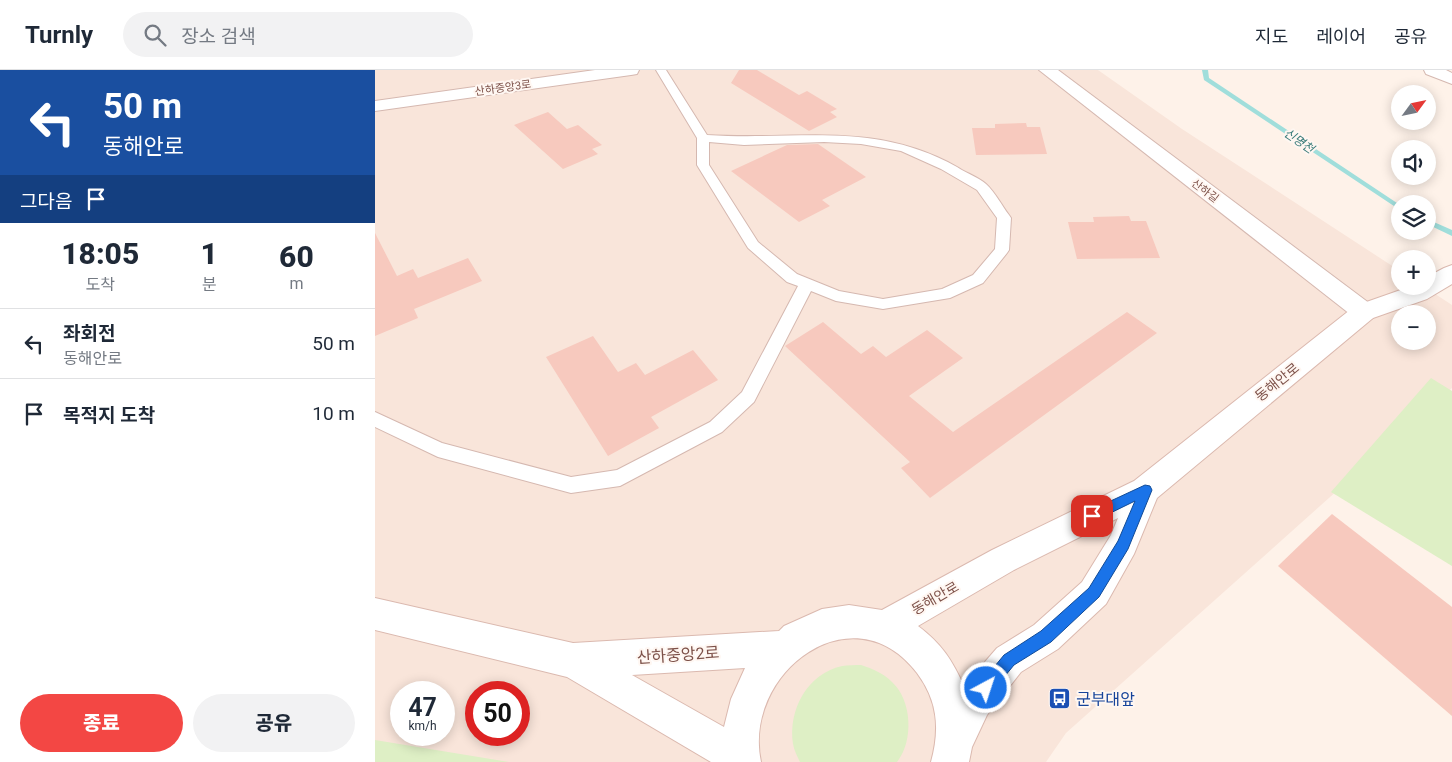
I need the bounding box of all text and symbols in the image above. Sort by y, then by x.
search box [123,12,473,57]
text: Turnly [25,21,93,49]
icon: search [141,21,169,49]
text: 장소 검색 [181,25,256,48]
text: 지도 [1255,26,1288,47]
text: 레이어 [1316,26,1366,47]
text: 공유 [1394,26,1427,47]
street label: 산하중앙3로 [474,78,532,98]
north arrow [1391,85,1436,130]
map controls [1391,85,1436,350]
text: 50 m [103,86,182,127]
icon: left [20,90,85,155]
water label: 신명천 [1281,126,1318,157]
text: 동해안로 [103,134,184,159]
button: sound [1391,140,1436,185]
street label: 산하길 [1189,177,1221,205]
icon: arrive [82,185,110,213]
text: 그다음 [20,190,72,213]
button: layers [1391,195,1436,240]
text: 18:05 [61,236,139,271]
text: 1 [201,236,218,271]
text: 60 [279,239,314,274]
button: + [1391,250,1436,295]
text: m [289,274,303,293]
text: 도착 [86,275,115,294]
text: 분 [202,275,217,294]
button: − [1391,305,1436,350]
text: 좌회전 [63,322,115,345]
icon: left [20,330,48,358]
text: 50 m [312,332,355,355]
text: 동해안로 [63,349,122,368]
street label: 동해안로 [1252,359,1302,404]
icon: arrive [20,400,48,428]
text: 10 m [312,402,355,425]
text: 목적지 도착 [63,404,155,427]
pin [1071,495,1113,537]
icon: arrive [1078,502,1106,530]
street label: 동해안로 [909,578,961,618]
street label: 산하중앙2로 [636,643,720,667]
position arrow [959,661,1011,713]
speed limit sign: 50 [465,681,530,746]
bus stop icon: 군부대앞 [1048,687,1072,711]
place label: 군부대앞 [1076,690,1135,709]
text: 47 [408,693,437,722]
button: 종료 [20,694,183,752]
button: 공유 [193,694,355,752]
text: km/h [408,719,437,733]

